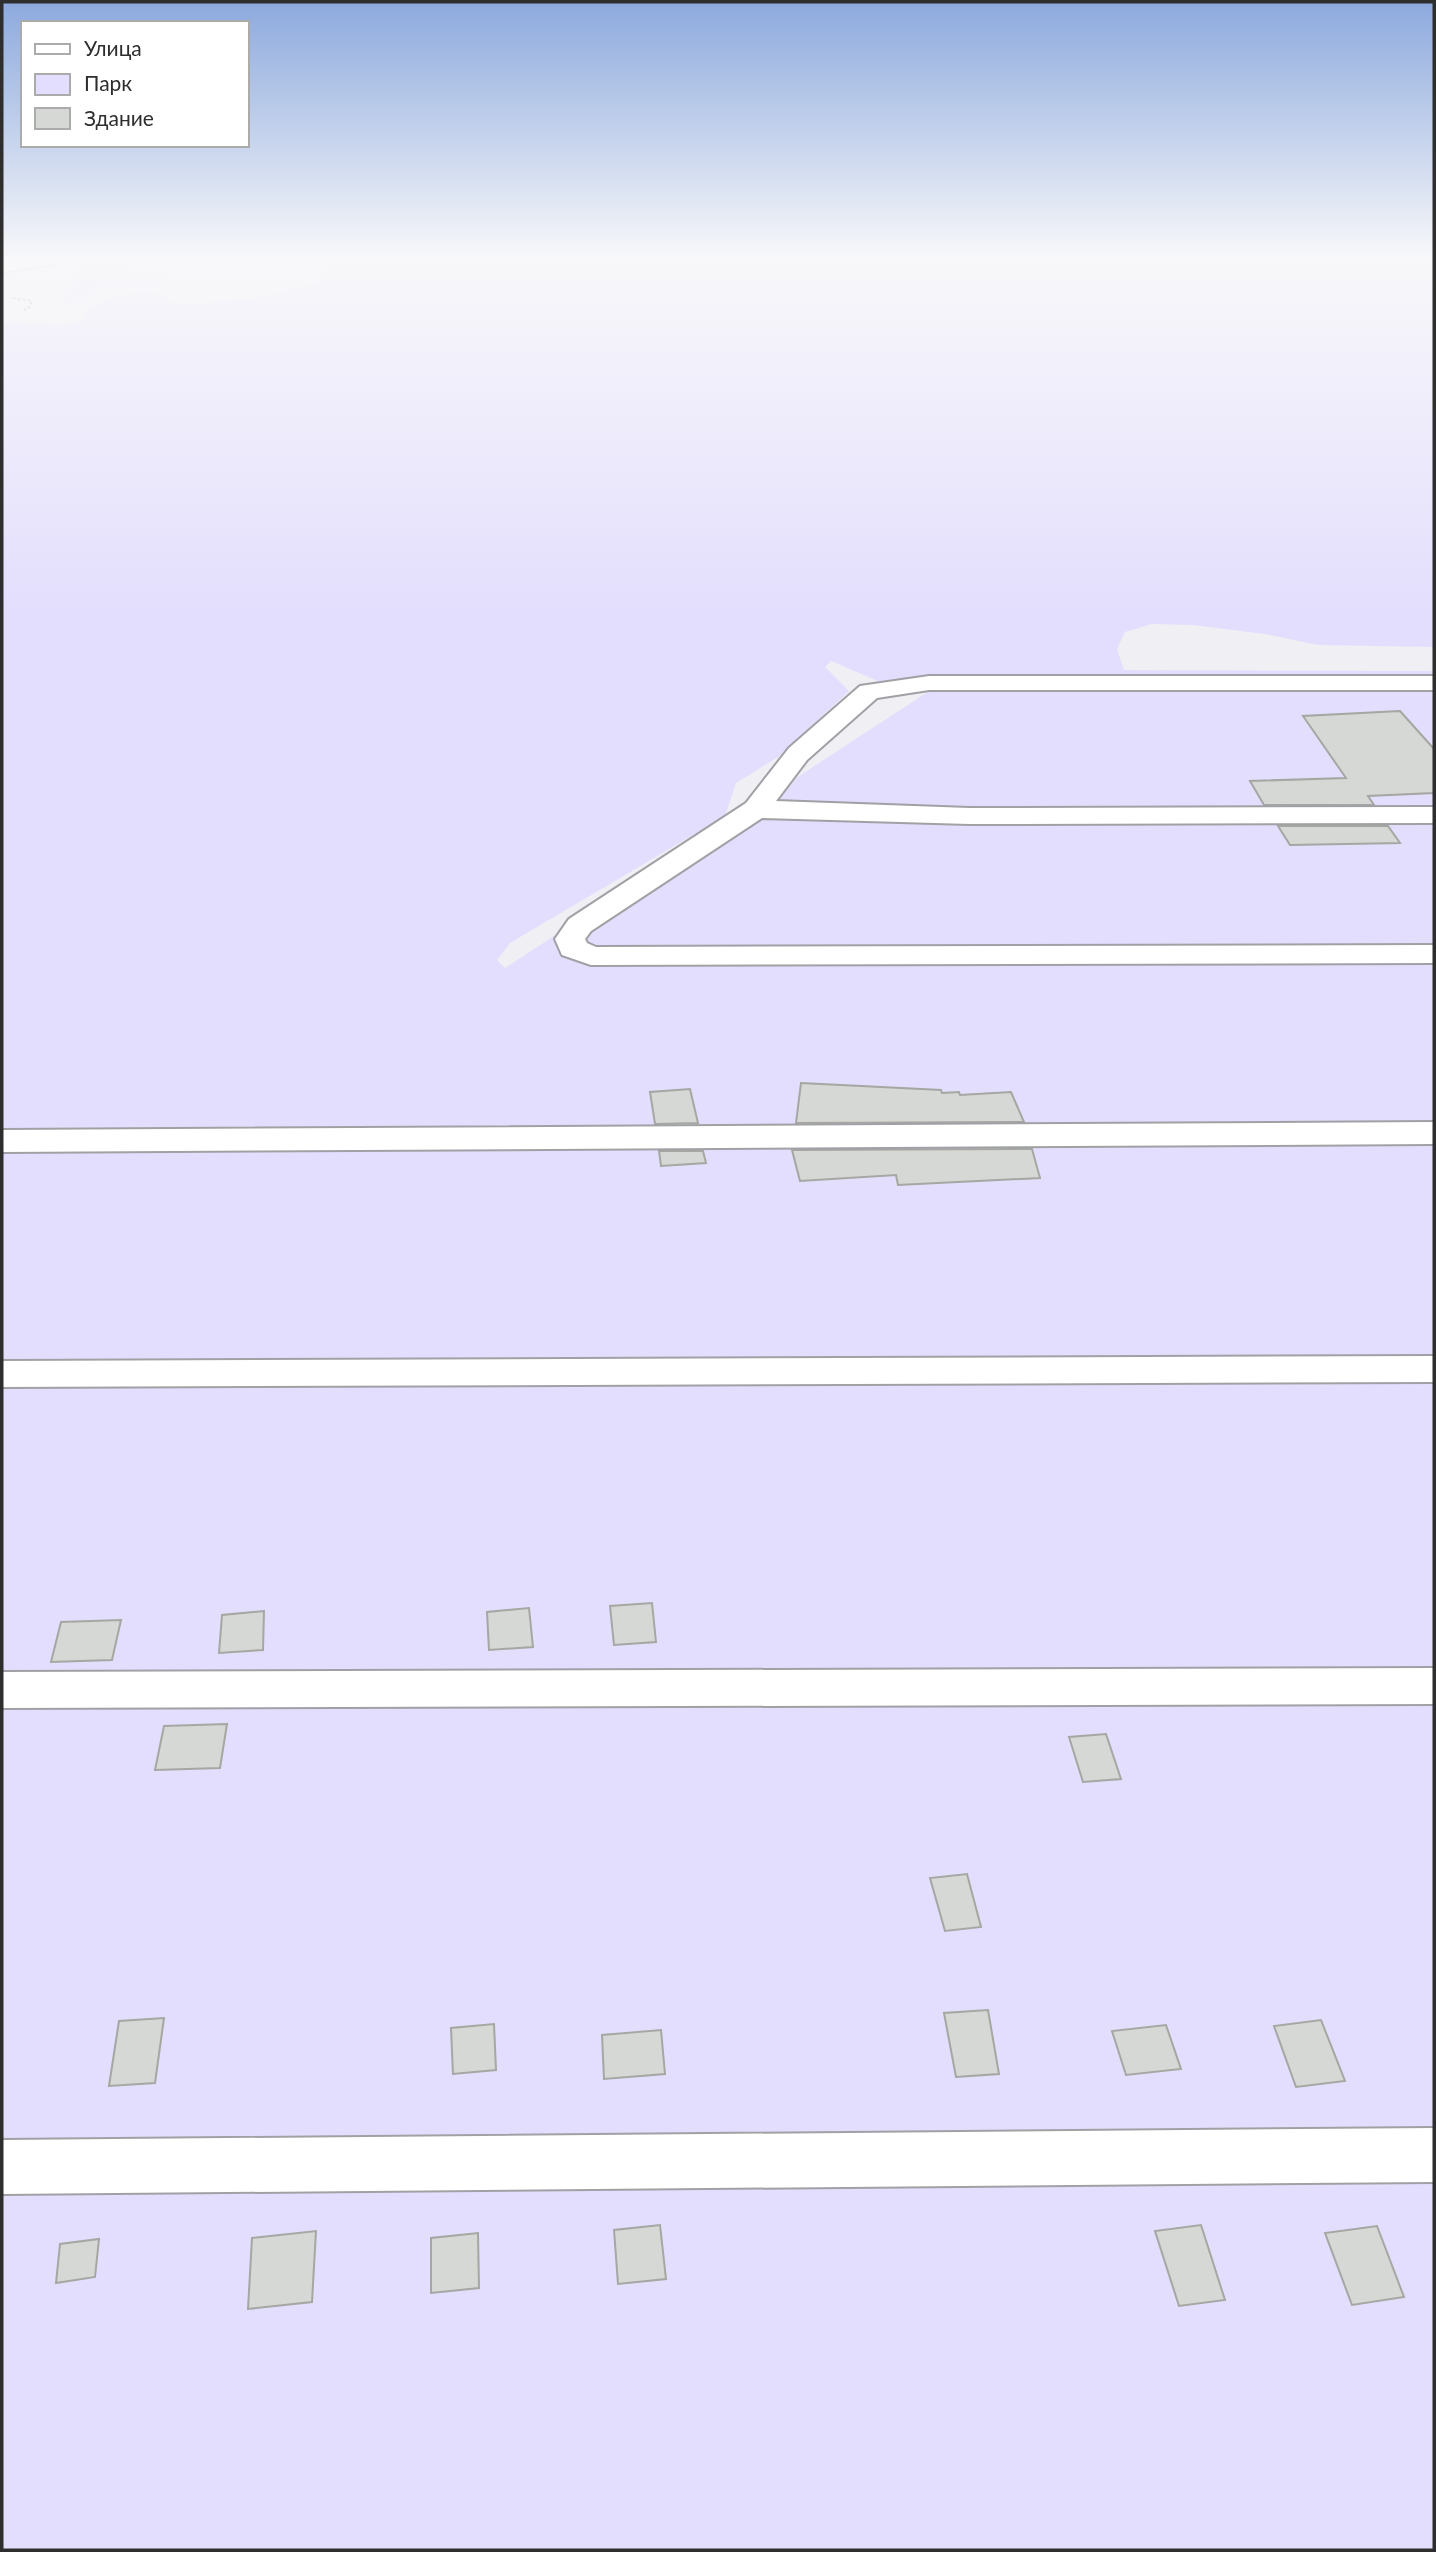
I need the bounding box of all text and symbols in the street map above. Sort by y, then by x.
legend [21,21,248,147]
text: Улица [84,35,142,60]
text: Парк [84,70,132,95]
text: Здание [84,105,154,130]

